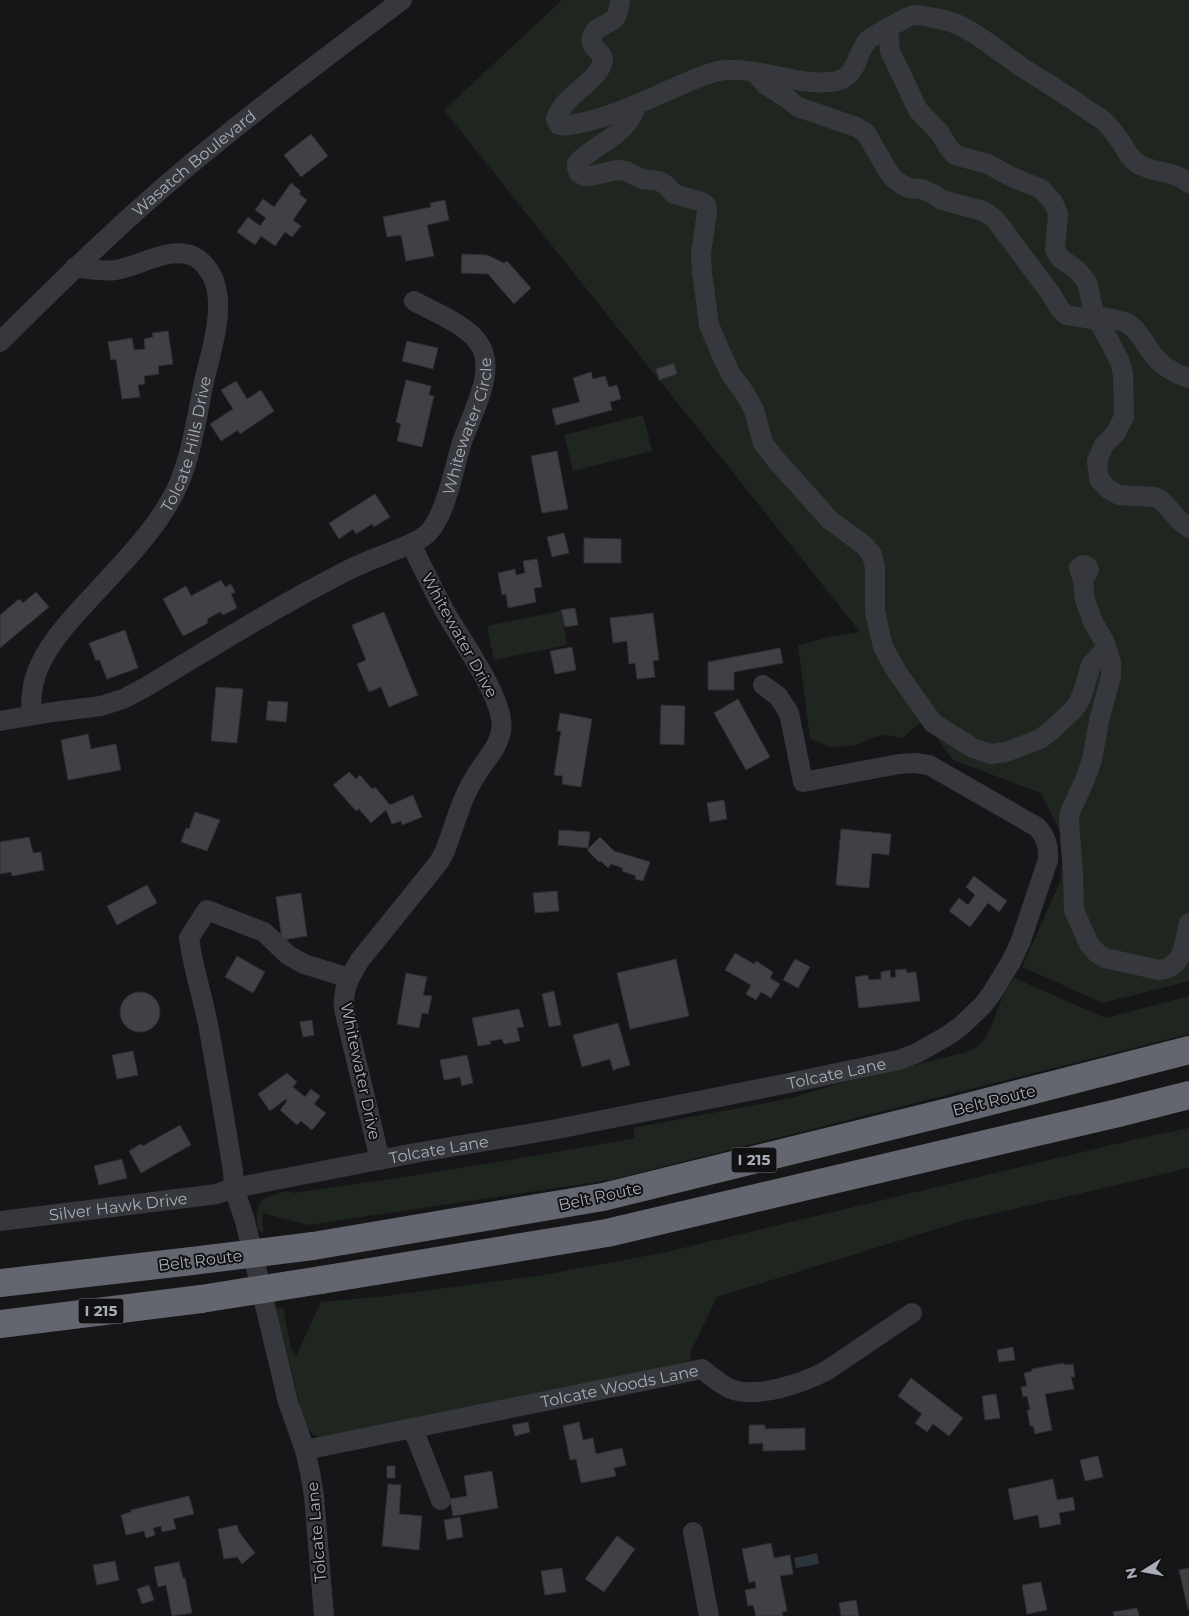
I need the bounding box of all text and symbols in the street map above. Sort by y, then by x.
street label: Wasatch Boulevard [128,106,260,220]
street label: Whitewater Circle [439,357,496,497]
street label: Tolcate Hills Drive [157,374,215,515]
street label: Whitewater Drive [417,570,502,701]
street label: Whitewater Drive [337,1001,384,1141]
street label: Tolcate Lane [785,1054,888,1093]
street label: Belt Route [951,1081,1038,1120]
street label: Tolcate Lane [387,1132,490,1168]
road number: I 215 [732,1148,776,1172]
street label: Belt Route [557,1178,644,1215]
street label: Silver Hawk Drive [48,1189,188,1225]
street label: Belt Route [157,1246,243,1275]
road number: I 215 [78,1298,124,1324]
street label: Tolcate Woods Lane [539,1361,700,1412]
street label: Tolcate Lane [303,1481,330,1583]
north arrow [1119,1546,1169,1596]
text: N [1121,1566,1141,1581]

